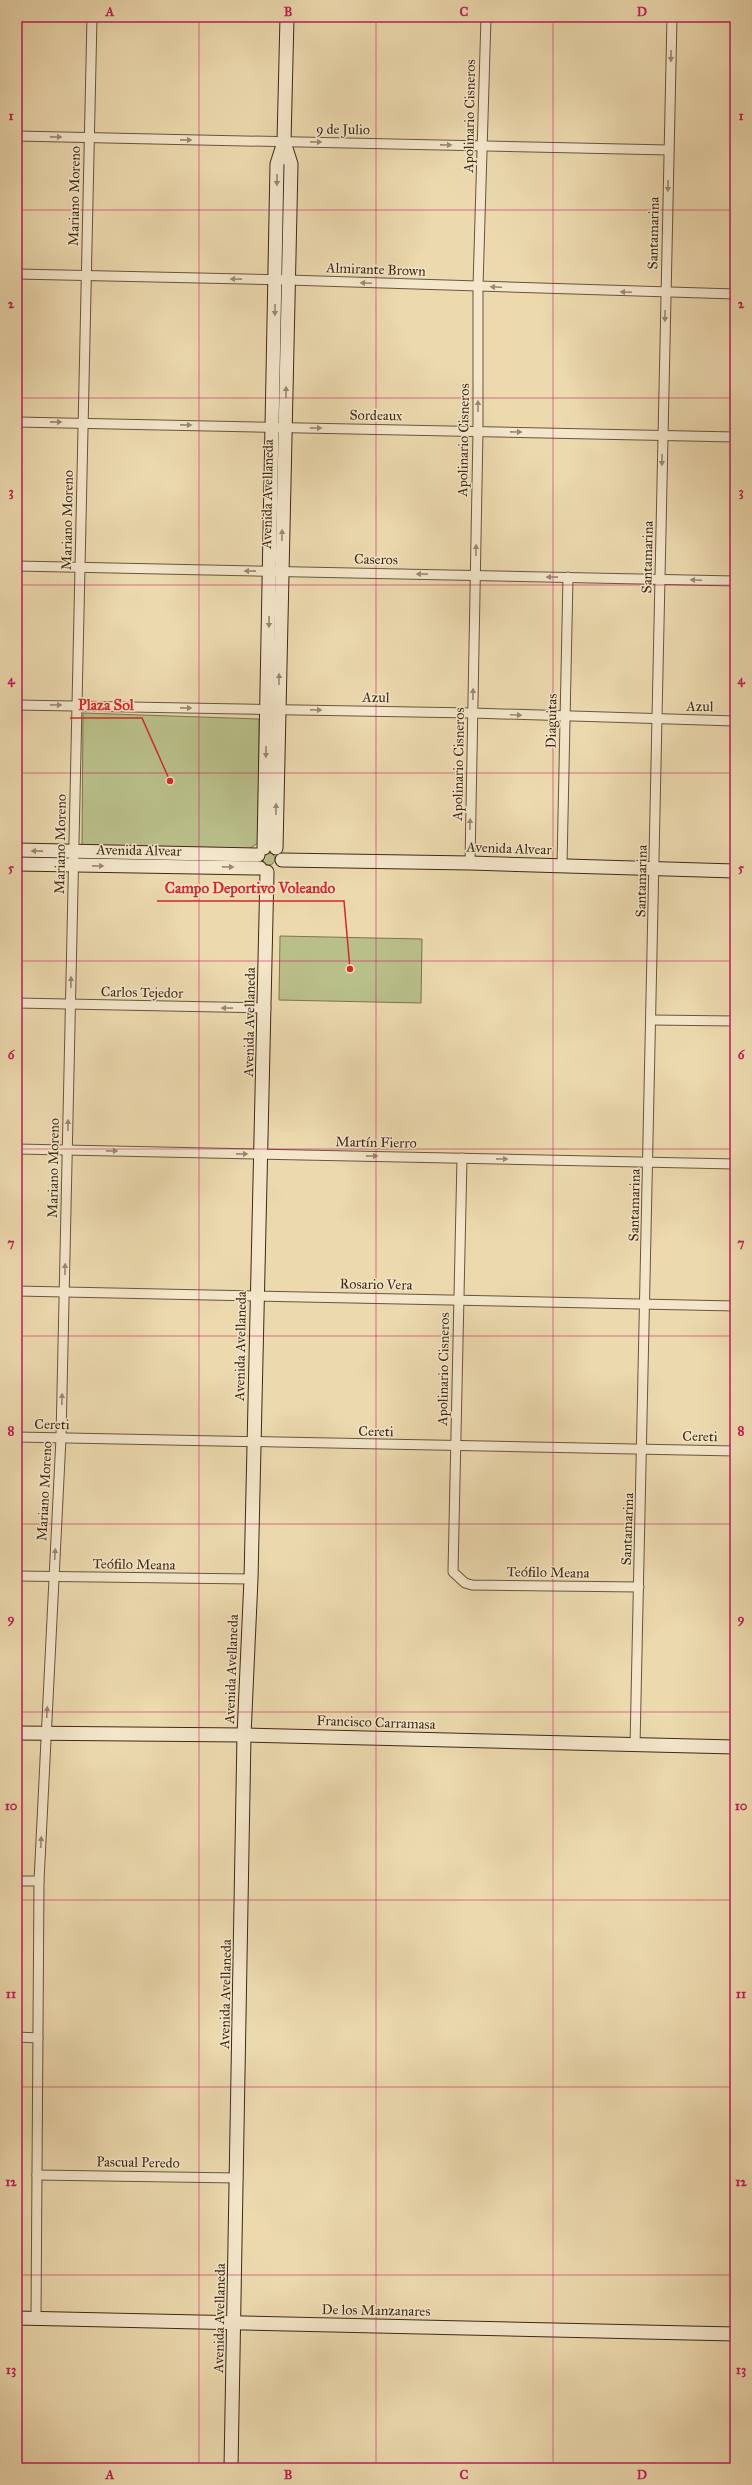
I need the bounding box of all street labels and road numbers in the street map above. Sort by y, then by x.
street label: Apolinario Cisneros [460,59,479,174]
street label: 9 de Julio [316,121,370,139]
street label: Mariano Moreno [65,146,84,246]
street label: Santamarina [644,196,663,269]
street label: Almirante Brown [325,259,426,280]
street label: Apolinario Cisneros [454,383,473,498]
street label: Sordeaux [349,407,403,424]
street label: Avenida Avellaneda [258,439,277,550]
street label: Mariano Moreno [58,470,77,570]
street label: Santamarina [638,520,657,593]
street label: Caseros [354,551,398,568]
street label: Azul [361,689,390,706]
street label: Diaguitas [543,694,560,749]
street label: Azul [685,698,714,715]
street label: Apolinario Cisneros [449,707,468,822]
street label: Mariano Moreno [51,794,70,894]
street label: Avenida Alvear [465,838,553,859]
street label: Avenida Alvear [95,841,182,860]
street label: Santamarina [632,844,651,917]
street label: Avenida Avellaneda [240,967,259,1078]
street label: Carlos Tejedor [101,983,184,1002]
street label: Mariano Moreno [44,1118,63,1218]
street label: Martín Fierro [335,1133,417,1152]
street label: Santamarina [625,1168,644,1241]
street label: Rosario Vera [339,1275,413,1294]
street label: Avenida Avellaneda [231,1291,250,1402]
street label: Apolinario Cisneros [434,1312,453,1427]
street label: Cereti [34,1416,70,1433]
street label: Cereti [358,1423,394,1440]
street label: Cereti [682,1428,718,1445]
street label: Mariano Moreno [33,1441,56,1542]
street label: Santamarina [618,1492,637,1566]
street label: Teófilo Meana [92,1555,176,1574]
street label: Teófilo Meana [506,1563,590,1582]
street label: Avenida Avellaneda [221,1614,242,1725]
street label: Francisco Carramasa [316,1712,436,1733]
street label: Avenida Avellaneda [216,1939,235,2050]
street label: Pascual Peredo [96,2153,180,2172]
street label: Avenida Avellaneda [210,2263,229,2374]
street label: De los Manzanares [321,2301,431,2320]

